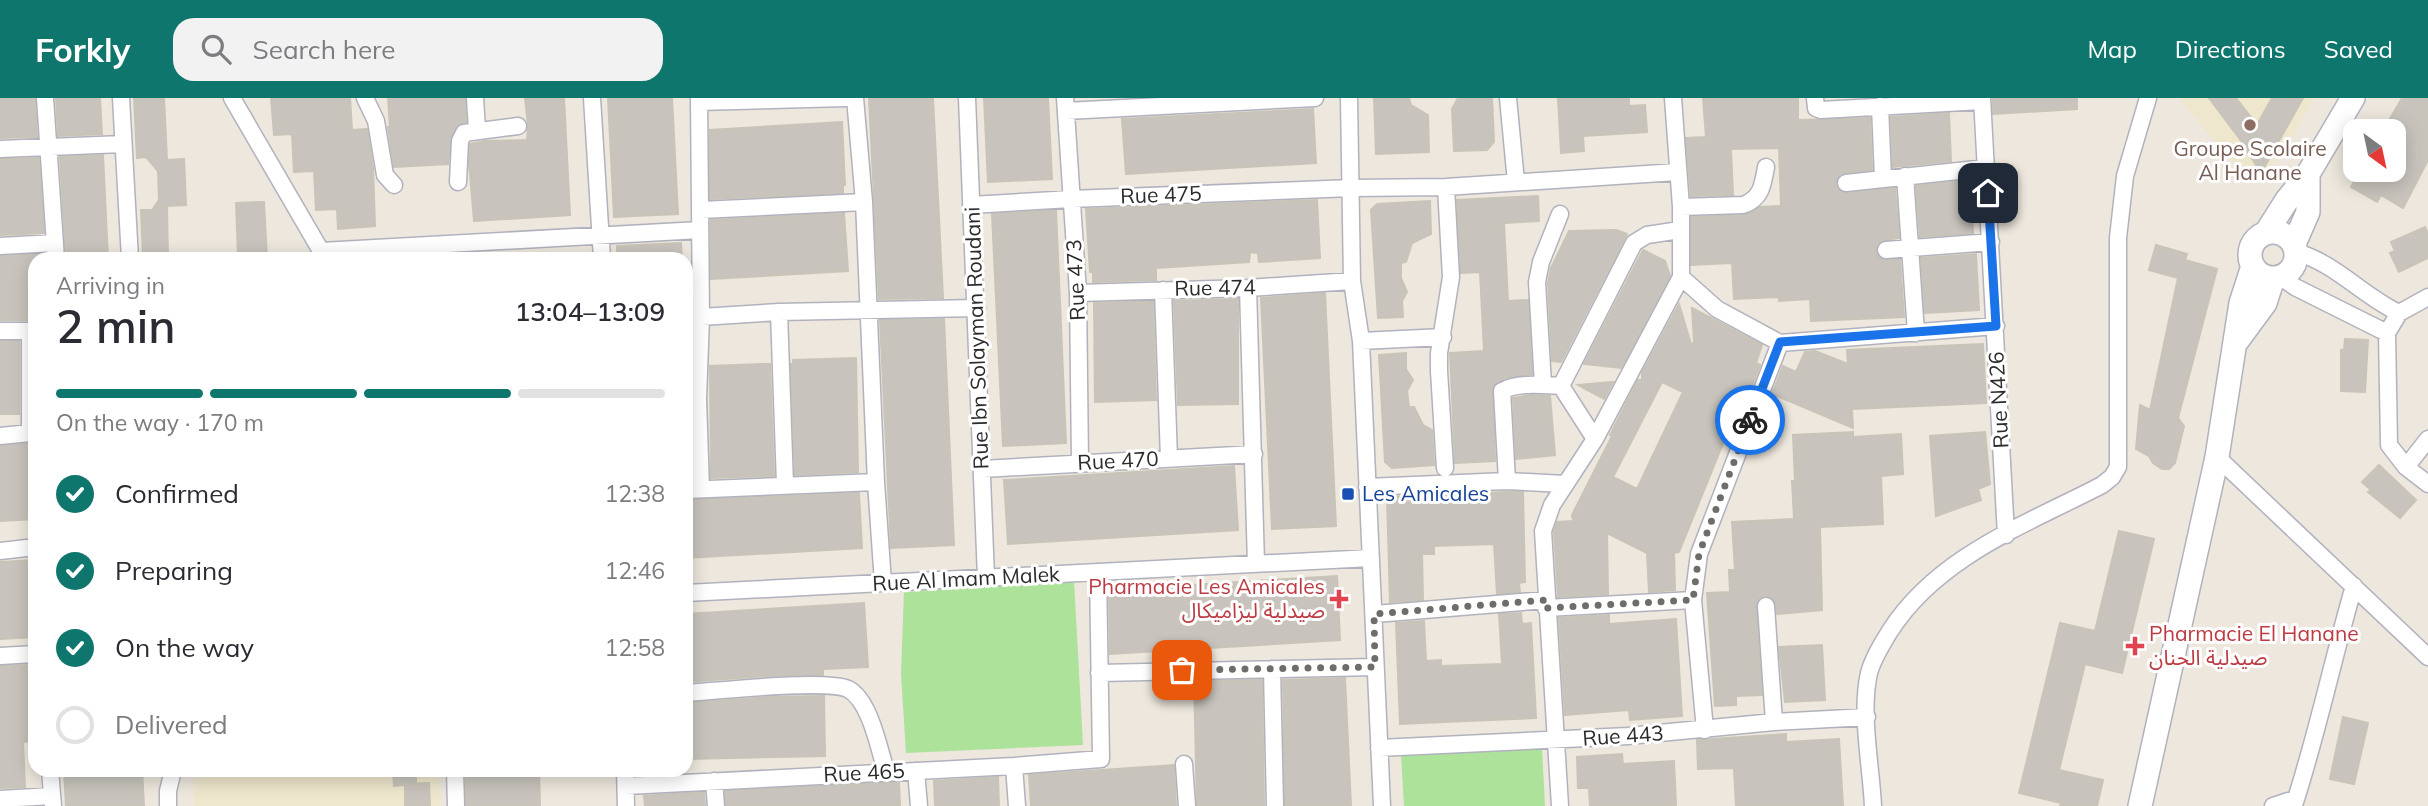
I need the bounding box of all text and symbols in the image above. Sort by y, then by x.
search box [173,18,663,81]
text: Forkly [35,29,131,70]
icon: search [197,30,235,68]
text: Search here [253,33,395,66]
text: Map [2087,34,2137,64]
text: Directions [2175,34,2286,64]
text: Saved [2324,34,2393,64]
marker: Groupe Scolaire Al Hanane [2242,117,2258,133]
north arrow [2343,119,2406,182]
map controls [2343,119,2406,182]
place label: Groupe Scolaire Al Hanane [2173,135,2327,185]
pin [1958,163,2018,223]
icon: home [1969,174,2007,212]
street label: Rue 475 [1120,180,1202,208]
street label: Rue Ibn Solayman Roudani [958,206,994,470]
street label: Rue 473 [1060,239,1090,321]
text: Arriving in [56,271,165,300]
street label: Rue 474 [1174,273,1256,301]
text: 13:04–13:09 [515,295,665,328]
text: 2 min [56,297,175,355]
street label: Rue N426 [1982,351,2014,449]
courier [1715,385,1785,455]
icon: bike [1731,401,1769,439]
text: On the way · 170 m [56,408,264,437]
street label: Rue 470 [1077,445,1159,475]
icon: check [56,475,94,513]
text: Confirmed [115,477,239,510]
text: 12:38 [605,479,665,508]
place label: Les Amicales [1362,480,1489,506]
marker: Les Amicales [1340,486,1356,502]
icon: check [56,552,94,590]
text: Preparing [115,554,233,587]
text: 12:46 [605,556,665,585]
street label: Rue Al Imam Malek [872,560,1061,596]
place label: Pharmacie Les Amicales صيدلية ليزاميكال [1088,573,1325,623]
marker: Pharmacie Les Amicales صيدلية ليزاميكال [1331,591,1347,607]
place label: Pharmacie El Hanane صيدلية الحنان [2149,620,2359,670]
icon: check [56,629,94,667]
text: On the way [115,631,254,664]
text: 12:58 [605,633,665,662]
marker: Pharmacie El Hanane صيدلية الحنان [2127,638,2143,654]
pin [1152,640,1212,700]
icon: bag [1163,651,1201,689]
text: Delivered [115,708,228,741]
street label: Rue 443 [1581,719,1664,751]
street label: Rue 465 [823,757,905,787]

